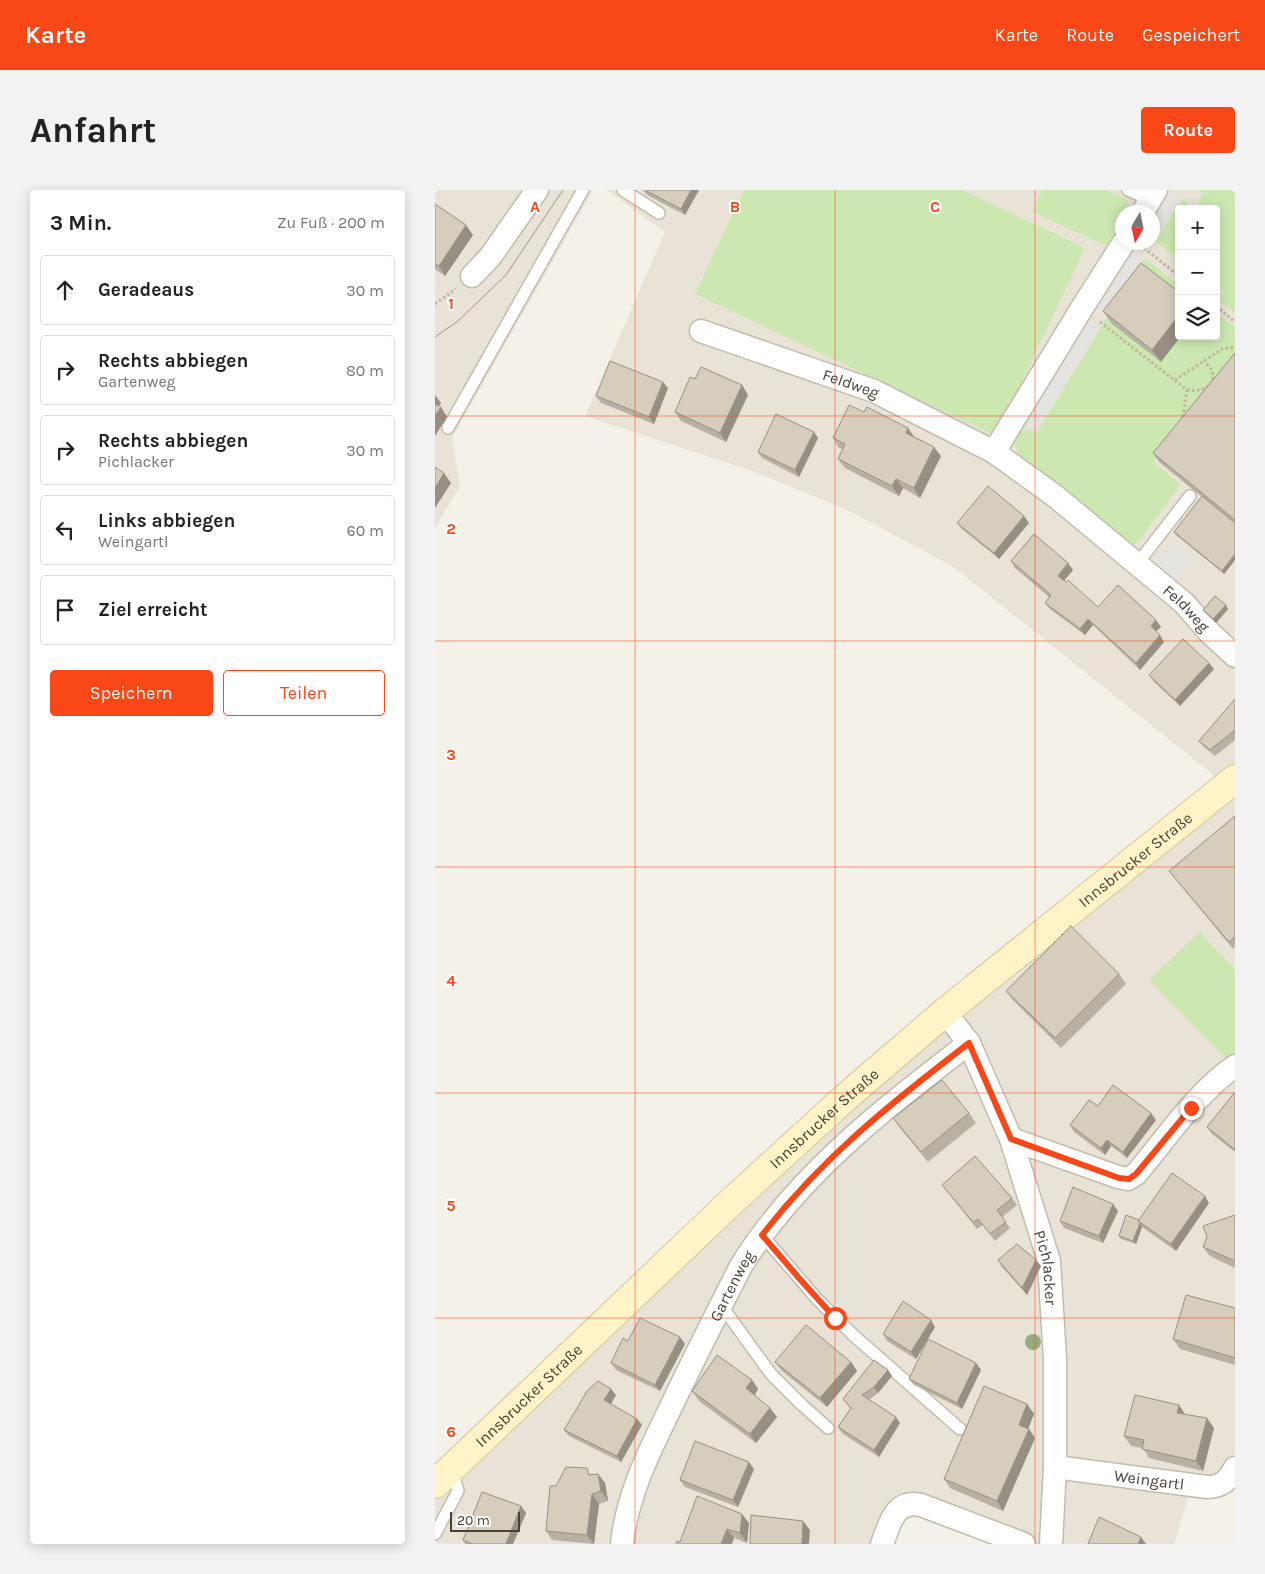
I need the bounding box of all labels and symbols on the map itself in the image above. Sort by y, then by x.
text: A [530,197,540,216]
text: B [730,197,740,216]
text: C [930,197,940,216]
north arrow [1115,205,1160,250]
text: 1 [448,294,454,313]
street label: Feldweg [820,365,883,402]
text: 2 [446,519,456,538]
street label: Feldweg [1159,581,1214,636]
text: 3 [446,745,456,764]
street label: Innsbrucker Straße [1075,808,1196,911]
text: 4 [446,971,456,990]
street label: Innsbrucker Straße [765,1064,883,1172]
route end [1180,1097,1203,1120]
text: 5 [446,1196,456,1215]
street label: Pichlacker [1030,1228,1061,1306]
street label: Gartenweg [706,1247,759,1324]
route start [824,1307,847,1330]
street label: Innsbrucker Straße [471,1340,586,1451]
text: 6 [446,1422,456,1441]
street label: Weingartl [1113,1466,1185,1494]
scale bar [450,1509,520,1532]

